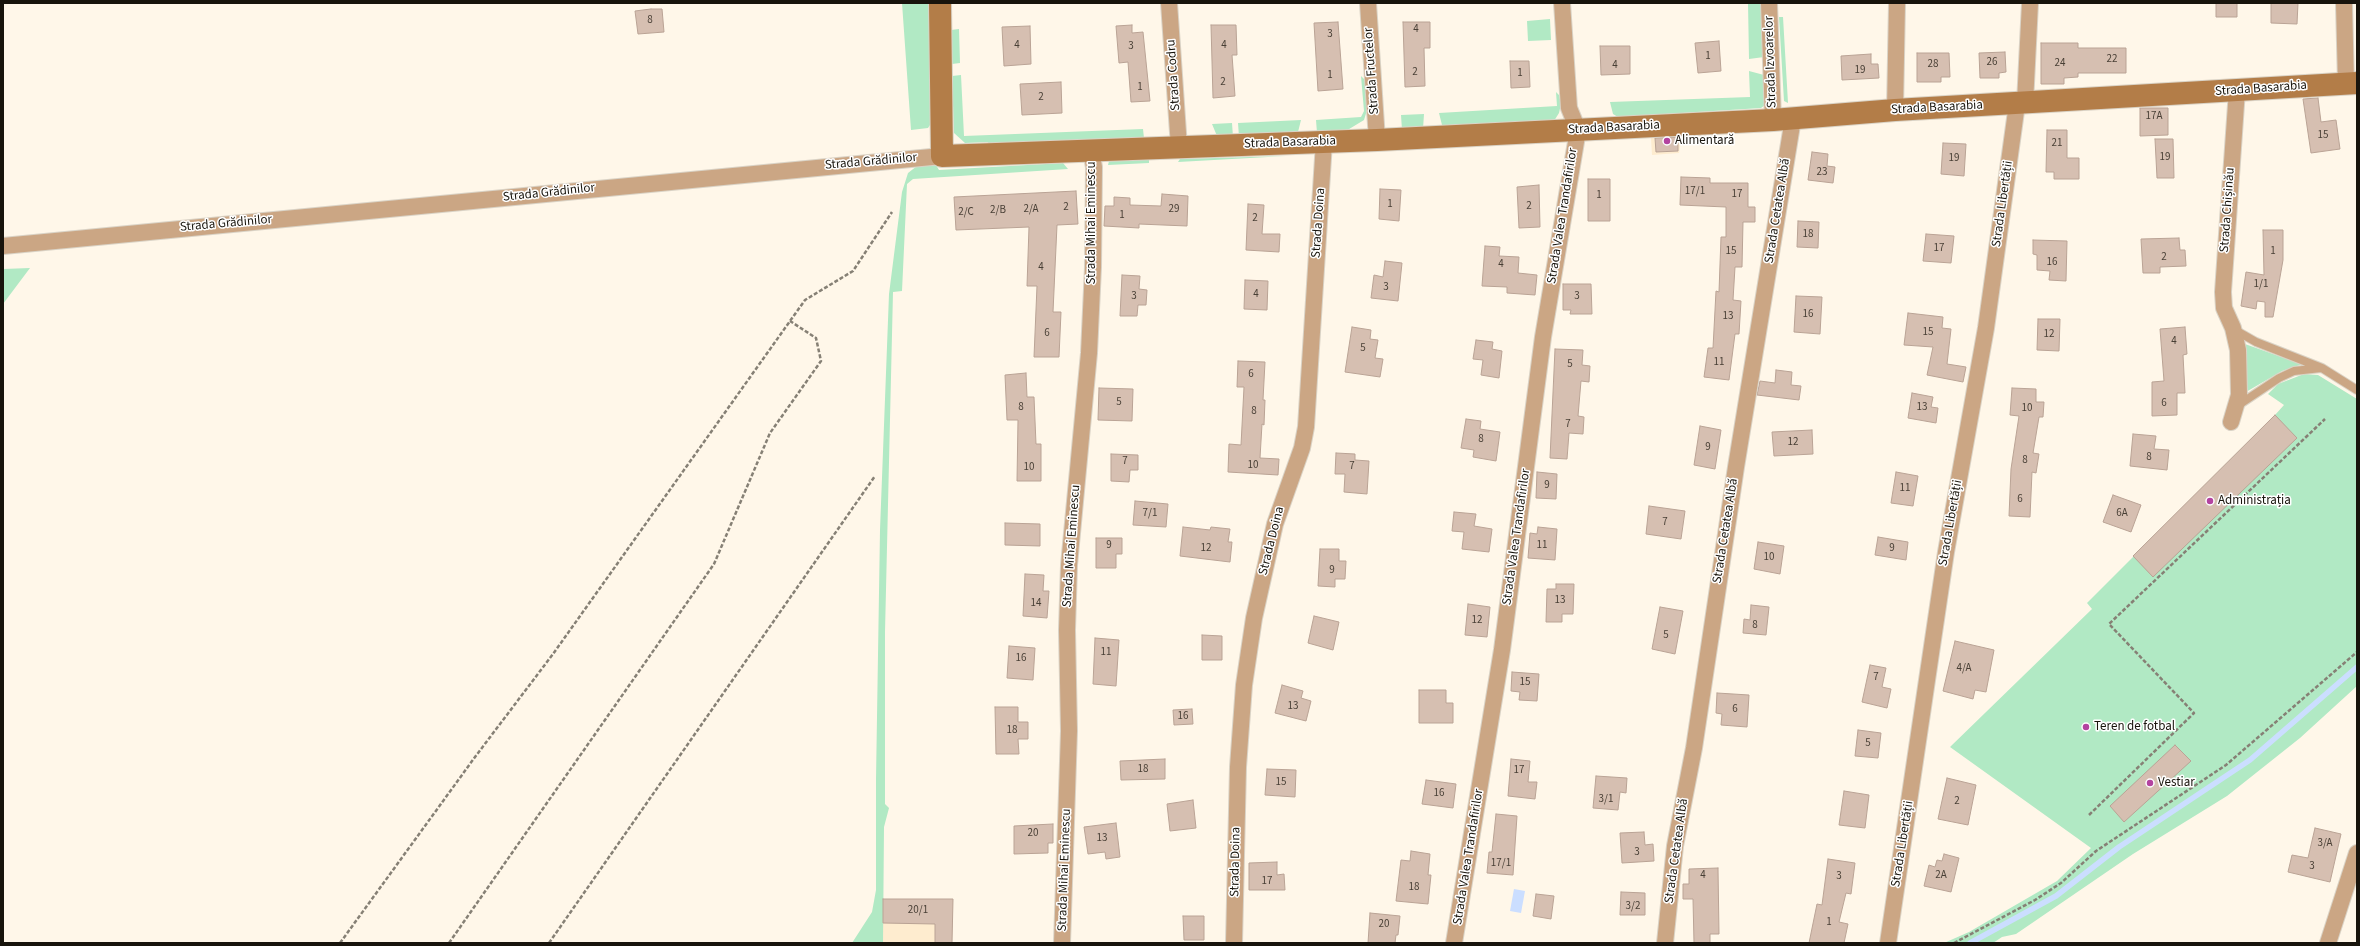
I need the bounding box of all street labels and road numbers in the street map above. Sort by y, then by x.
street label: Strada Izvoarelor [1762,16,1780,108]
street label: Strada Fructelor [1361,27,1383,115]
street label: Strada Codru [1164,39,1184,111]
street label: Strada Basarabia [2215,78,2307,100]
street label: Strada Basarabia [1891,98,1983,118]
street label: Strada Basarabia [1568,118,1660,138]
street label: Strada Basarabia [1244,134,1336,152]
street label: Strada Valea Trandafirilor [1545,147,1581,285]
street label: Strada Grădinilor [824,150,918,174]
street label: Strada Cetatea Albă [1762,157,1794,265]
street label: Strada Libertății [1989,160,2017,248]
street label: Strada Mihai Eminescu [1084,161,1100,285]
street label: Strada Chișinău [2217,167,2239,253]
street label: Strada Grădinilor [502,180,596,206]
street label: Strada Doina [1309,188,1329,258]
street label: Strada Grădinilor [179,212,273,236]
street label: Strada Valea Trandafirilor [1500,468,1534,606]
street label: Strada Cetatea Albă [1710,477,1742,585]
street label: Strada Libertății [1936,479,1966,567]
street label: Strada Mihai Eminescu [1060,484,1084,608]
street label: Strada Doina [1256,505,1288,577]
street label: Strada Valea Trandafirilor [1451,788,1487,926]
street label: Strada Cetatea Albă [1662,797,1692,905]
street label: Strada Libertății [1888,800,1918,888]
street label: Strada Mihai Eminescu [1055,808,1075,932]
street label: Strada Doina [1228,827,1244,897]

